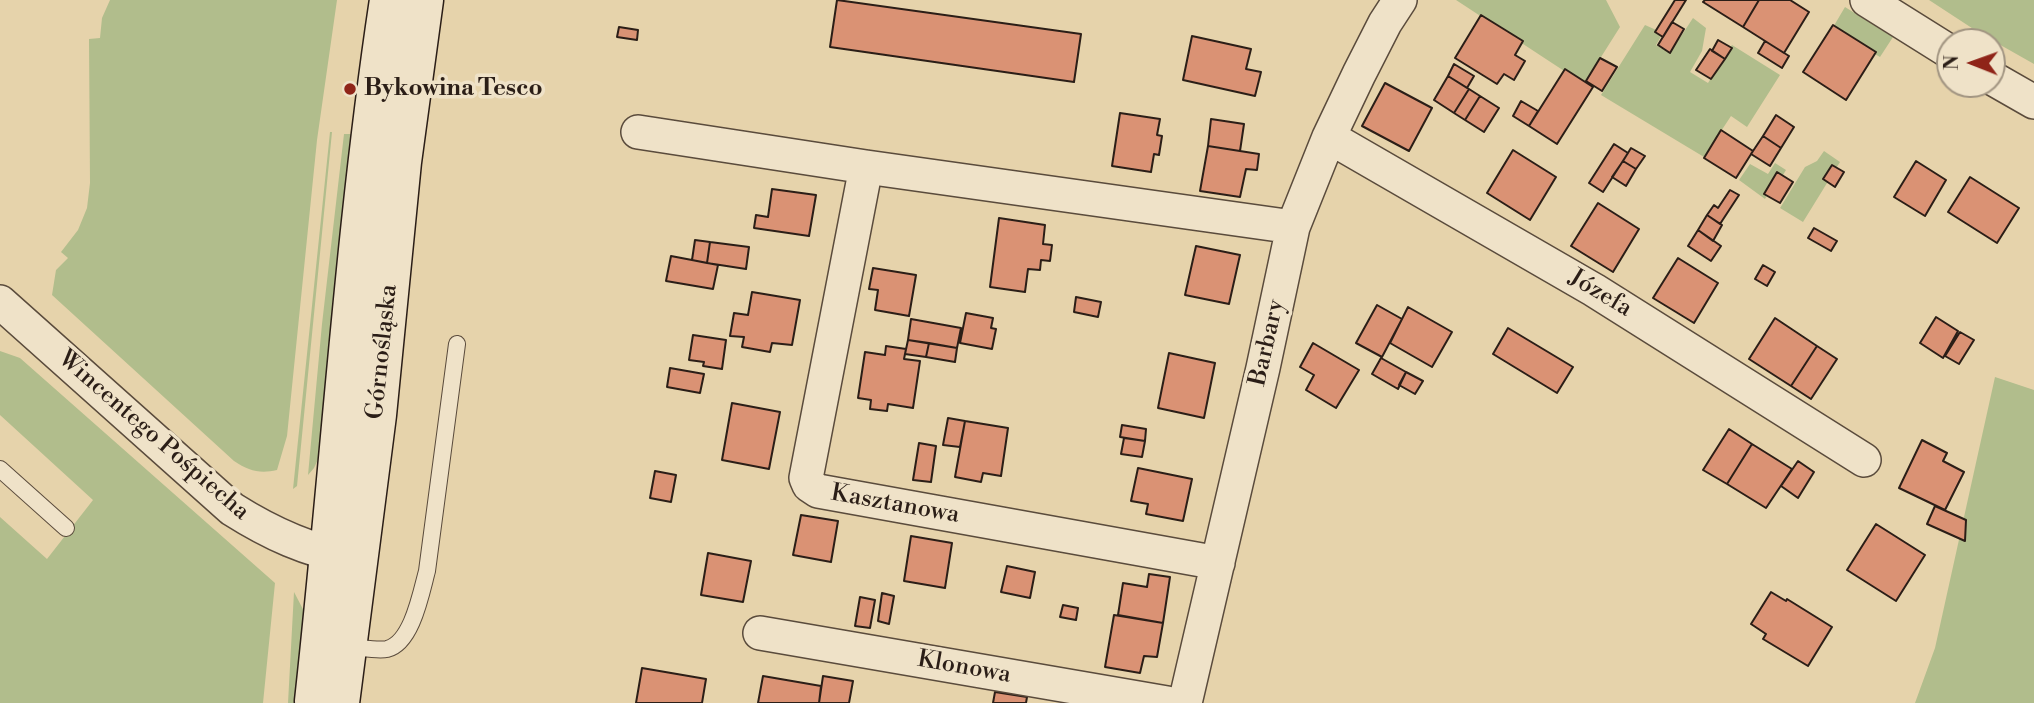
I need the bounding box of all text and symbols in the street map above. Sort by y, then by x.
north arrow [1936,28,2006,98]
text: N [1940,55,1964,70]
place label: Bykowina Tesco [364,75,543,103]
marker: Bykowina Tesco [342,81,358,97]
street label: Józefa [1563,264,1637,324]
street label: Górnośląska [362,283,404,421]
street label: Barbary [1244,297,1292,389]
street label: Wincentego Pośpiecha [51,345,255,527]
street label: Kasztanowa [829,480,961,530]
street label: Klonowa [915,646,1013,690]

